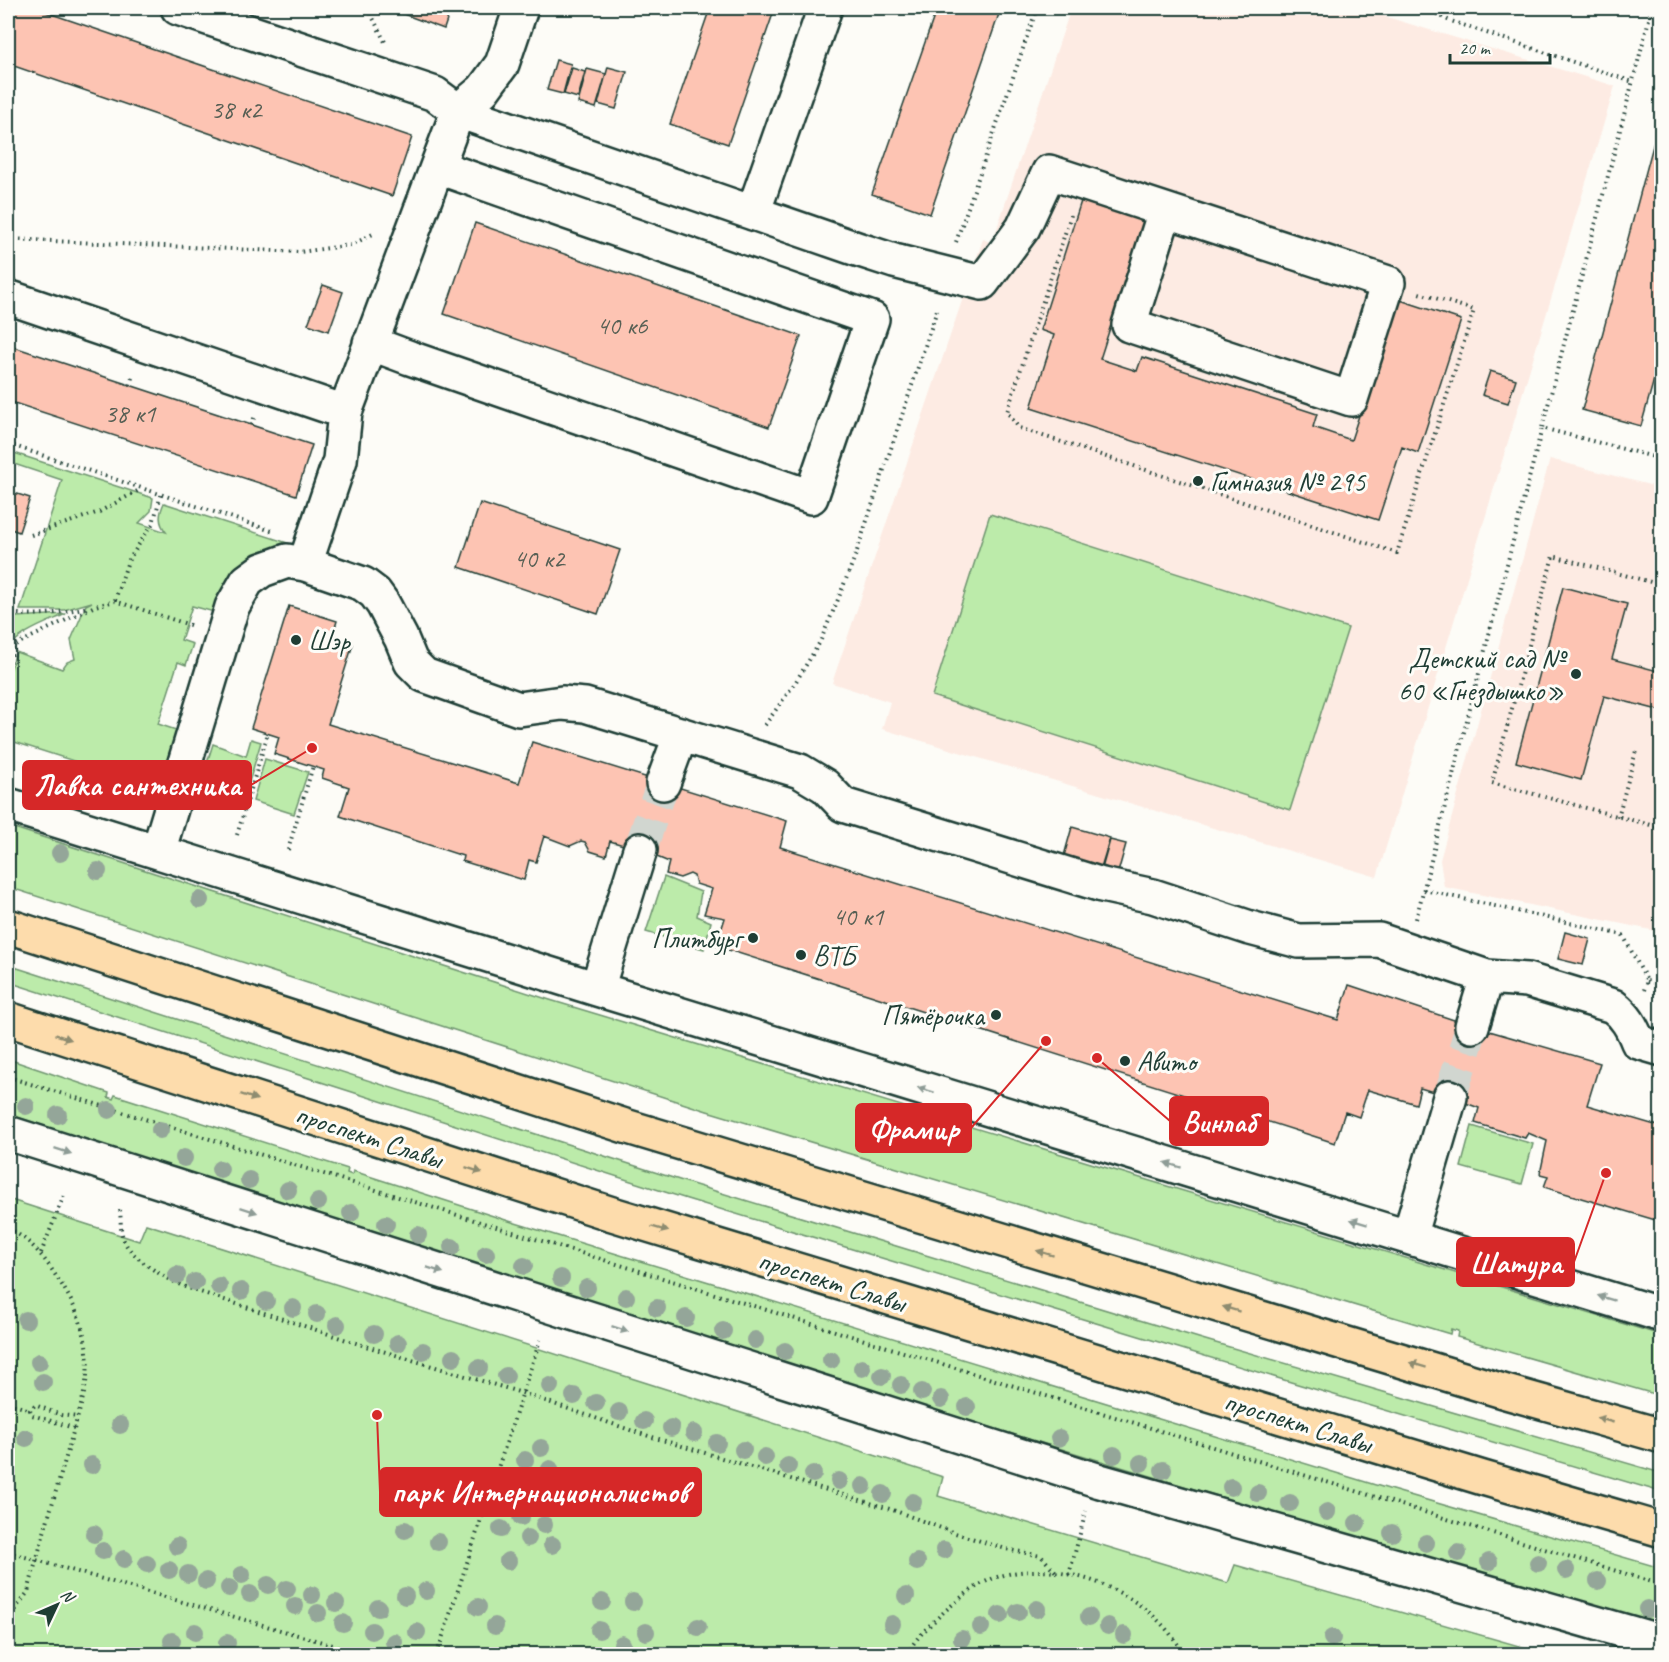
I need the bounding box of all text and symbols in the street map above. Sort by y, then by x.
scale bar [1450,27,1550,65]
text: 20 m [1459,37,1492,59]
house number: 38 к2 [211,93,264,126]
house number: 40 к6 [597,309,649,342]
house number: 38 к1 [105,397,157,430]
place label: Гимназия № 295 [1210,464,1367,499]
marker: Гимназия № 295 [1191,474,1205,488]
house number: 40 к2 [514,542,567,575]
place label: Шэр [308,623,351,658]
marker: Шэр [289,633,303,647]
place label: Детский сад № 60 «Гнездышко» [1398,641,1568,708]
marker: Детский сад № 60 «Гнездышко» [1569,667,1583,681]
callout: Лавка сантехника [23,761,251,809]
text: Лавка сантехника [33,766,244,804]
house number: 40 к1 [833,900,885,933]
place label: Плитбург [651,921,745,956]
marker: Плитбург [746,931,760,945]
place label: ВТБ [813,938,858,973]
marker: ВТБ [794,948,808,962]
place label: Пятёрочка [881,998,986,1033]
marker: Пятёрочка [989,1008,1003,1022]
one-way arrow [54,1033,72,1042]
place label: Авито [1137,1044,1199,1079]
marker: Авито [1118,1054,1132,1068]
one-way arrow [917,1085,935,1094]
one-way arrow [240,1093,258,1102]
street label: проспект Славы [291,1096,449,1177]
callout: Винлаб [1170,1097,1268,1145]
text: Винлаб [1182,1103,1263,1141]
callout: Фрамир [856,1104,971,1152]
text: Фрамир [869,1110,962,1148]
one-way arrow [54,1147,72,1156]
one-way arrow [1163,1160,1181,1169]
one-way arrow [465,1166,483,1175]
one-way arrow [240,1206,258,1216]
one-way arrow [1350,1217,1368,1226]
one-way arrow [651,1225,669,1234]
callout: Шатура [1457,1238,1574,1286]
street label: проспект Славы [754,1242,912,1321]
text: Шатура [1470,1244,1565,1283]
one-way arrow [1036,1248,1054,1257]
one-way arrow [426,1266,444,1275]
one-way arrow [1597,1293,1615,1302]
one-way arrow [1222,1304,1240,1313]
one-way arrow [611,1325,629,1334]
one-way arrow [1409,1360,1427,1369]
street label: проспект Славы [1220,1383,1378,1462]
one-way arrow [1596,1415,1614,1424]
callout: парк Интернационалистов [380,1468,701,1516]
text: парк Интернационалистов [392,1473,695,1511]
north arrow [27,1575,87,1635]
text: N [56,1585,80,1608]

